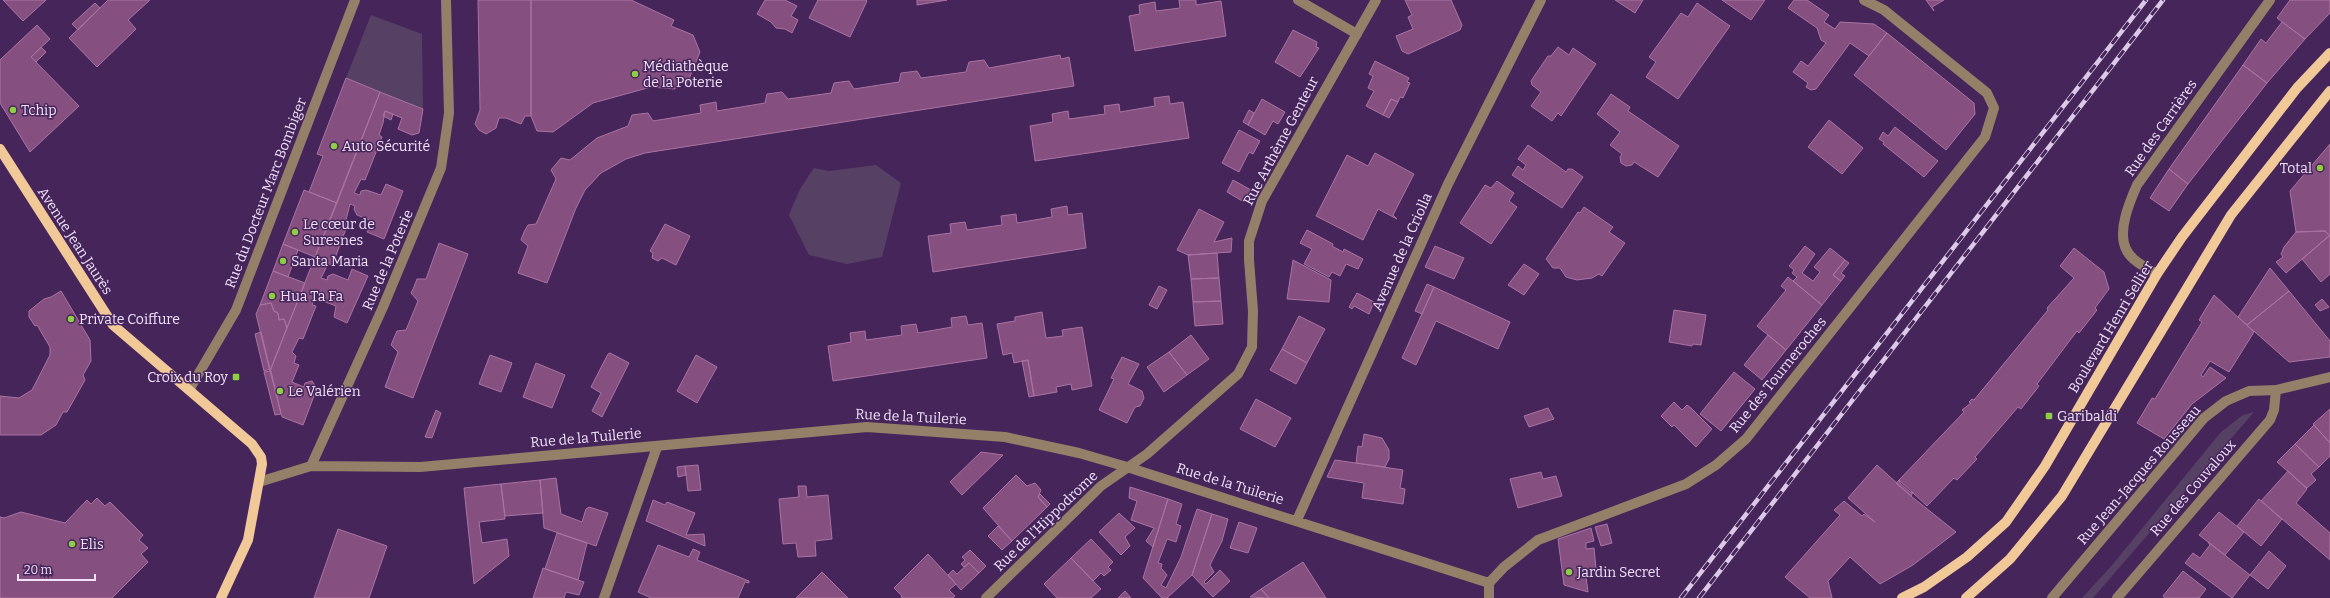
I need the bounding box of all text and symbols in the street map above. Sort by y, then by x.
place label: Médiathèque de la Poterie [643,58,729,91]
marker: Médiathèque de la Poterie [630,69,640,79]
street label: Rue Arthème Genteur [1240,74,1322,208]
street label: Rue des Carrières [2121,76,2201,180]
street label: Rue du Docteur Marc Bombiger [222,95,310,291]
place label: Tchip [21,102,57,119]
marker: Tchip [8,105,18,115]
place label: Auto Sécurité [342,138,430,155]
marker: Auto Sécurité [329,141,339,151]
place label: Total [2280,160,2312,177]
marker: Total [2315,163,2325,173]
street label: Avenue Jean Jaurès [34,184,116,298]
street label: Avenue de la Criolla [1368,190,1436,314]
street label: Rue de la Poterie [359,207,417,313]
place label: Le cœur de Suresnes [303,216,375,249]
marker: Le cœur de Suresnes [290,227,300,237]
place label: Santa Maria [291,253,369,270]
marker: Santa Maria [278,256,288,266]
street label: Boulevard Henri Sellier [2065,258,2157,396]
place label: Hua Ta Fa [280,288,344,305]
marker: Hua Ta Fa [267,291,277,301]
place label: Private Coiffure [79,311,180,328]
marker: Private Coiffure [66,314,76,324]
street label: Rue des Tourneroches [1726,314,1830,436]
place label: Croix du Roy [147,369,229,386]
marker: Croix du Roy [231,372,241,382]
place label: Le Valérien [288,383,361,400]
marker: Le Valérien [275,386,285,396]
street label: Rue Jean-Jacques Rousseau [2074,402,2204,548]
street label: Rue de la Tuilerie [855,406,967,428]
place label: Garibaldi [2057,408,2117,425]
marker: Garibaldi [2044,411,2054,421]
street label: Rue de la Tuilerie [530,425,642,451]
street label: Rue des Couvaloux [2147,436,2240,540]
street label: Rue de la Tuilerie [1174,460,1286,508]
street label: Rue de l'Hippodrome [991,467,1101,575]
place label: Elis [80,536,104,553]
marker: Elis [67,539,77,549]
scale bar [18,556,95,582]
text: 20 m [24,563,53,577]
place label: Jardin Secret [1576,564,1660,581]
marker: Jardin Secret [1564,567,1574,577]

